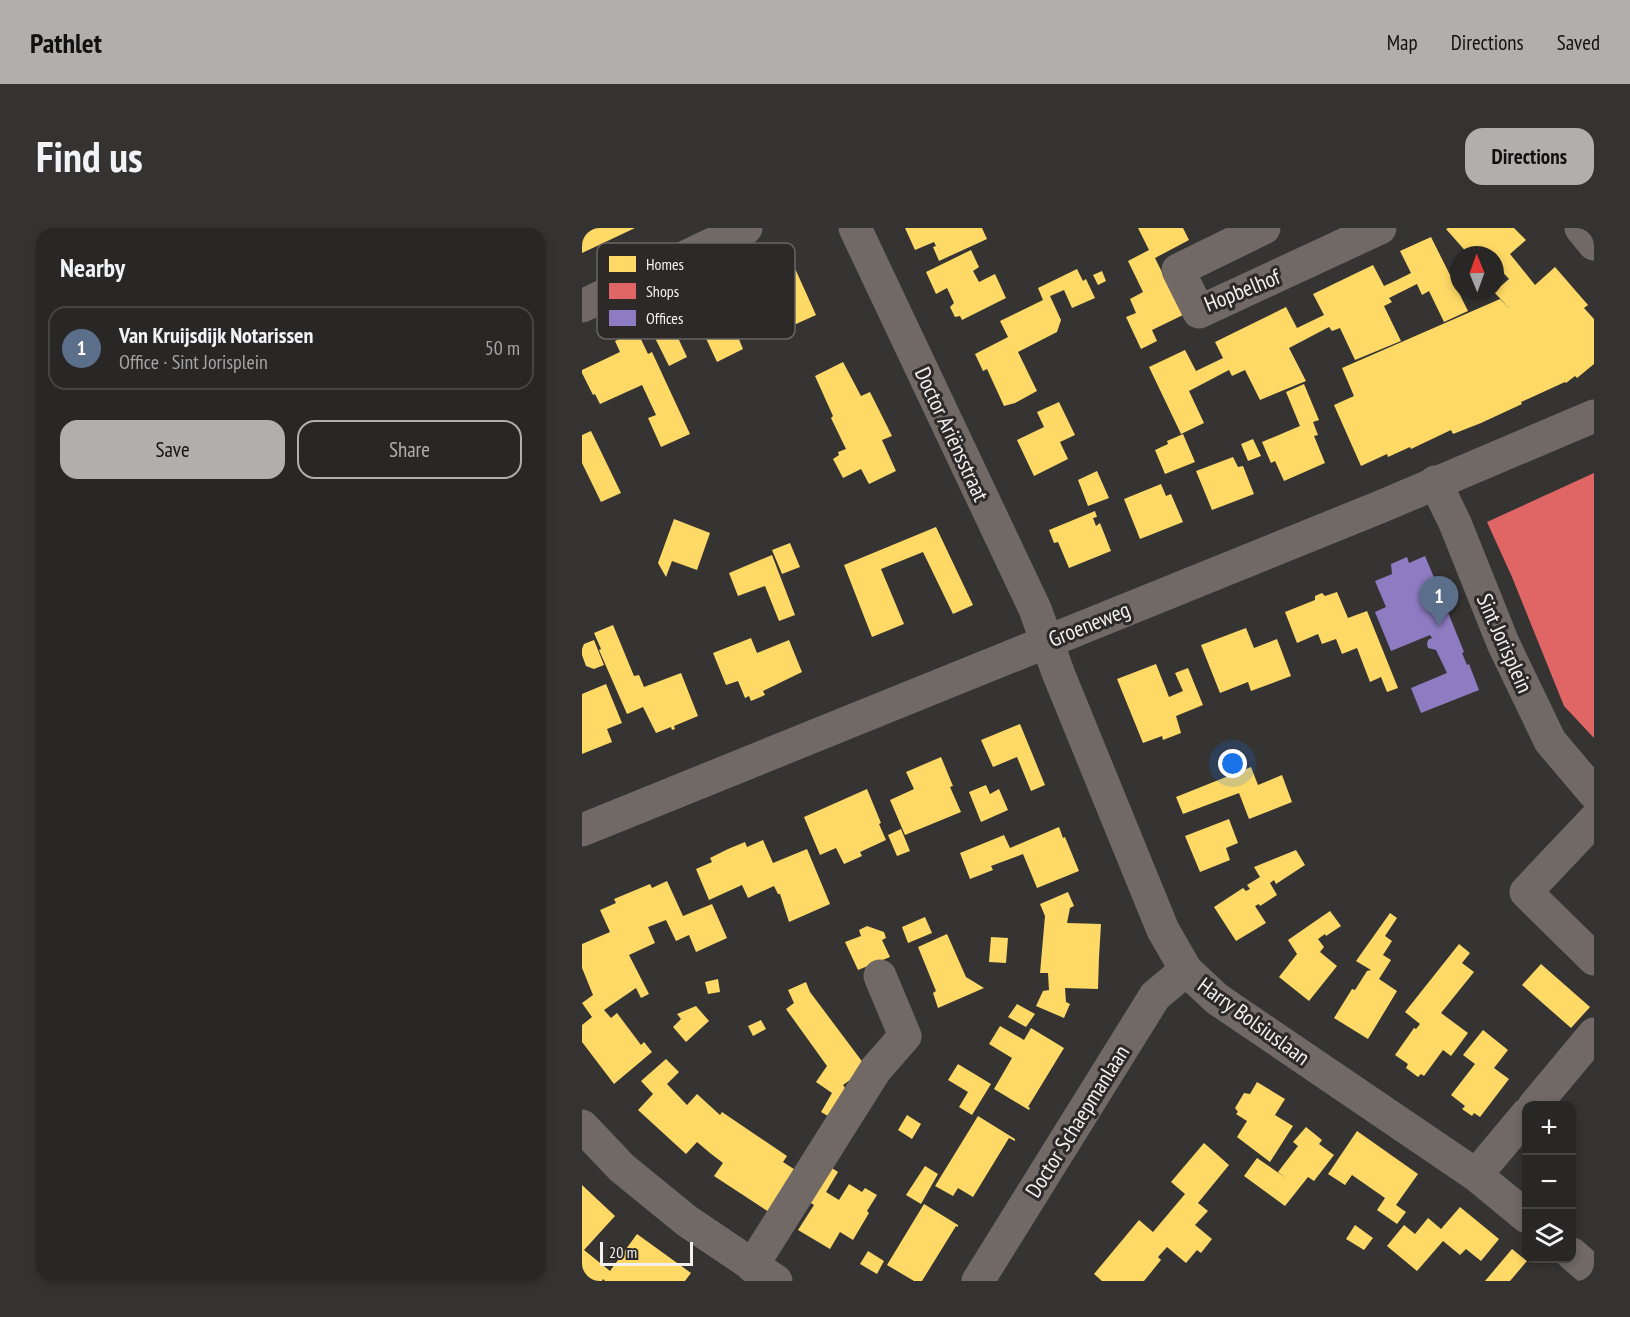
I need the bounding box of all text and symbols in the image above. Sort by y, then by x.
text: Pathlet [30,24,102,61]
text: Map [1387,29,1418,56]
text: Directions [1451,29,1524,56]
text: Saved [1557,29,1600,56]
button: Directions [1465,128,1594,185]
text: Find us [36,129,143,184]
legend [597,243,795,339]
north arrow [1450,246,1504,300]
text: Nearby [60,251,125,284]
text: Homes [646,254,684,274]
street label: Hopbelhof [1200,262,1285,318]
text: Shops [646,281,679,301]
text: Offices [646,308,683,328]
text: Van Kruijsdijk Notarissen [119,321,313,349]
text: 1 [77,335,86,361]
text: 50 m [485,335,520,361]
text: Office · Sint Jorisplein [119,349,268,375]
street label: Doctor Ariënsstraat [909,362,995,506]
button: Save [60,420,285,479]
button: Share [297,420,522,479]
pin: 1 [1420,576,1458,626]
street label: Sint Jorisplein [1471,589,1539,697]
street label: Groeneweg [1044,595,1134,653]
your location [1218,749,1247,778]
street label: Harry Bolsiuslaan [1193,971,1315,1071]
street label: Doctor Schaepmanlaan [1019,1040,1135,1202]
map controls [1522,1101,1576,1263]
button: + [1522,1101,1576,1155]
button: − [1522,1155,1576,1209]
button: layers [1522,1209,1576,1263]
scale bar [600,1239,693,1266]
text: 20 m [609,1242,637,1262]

